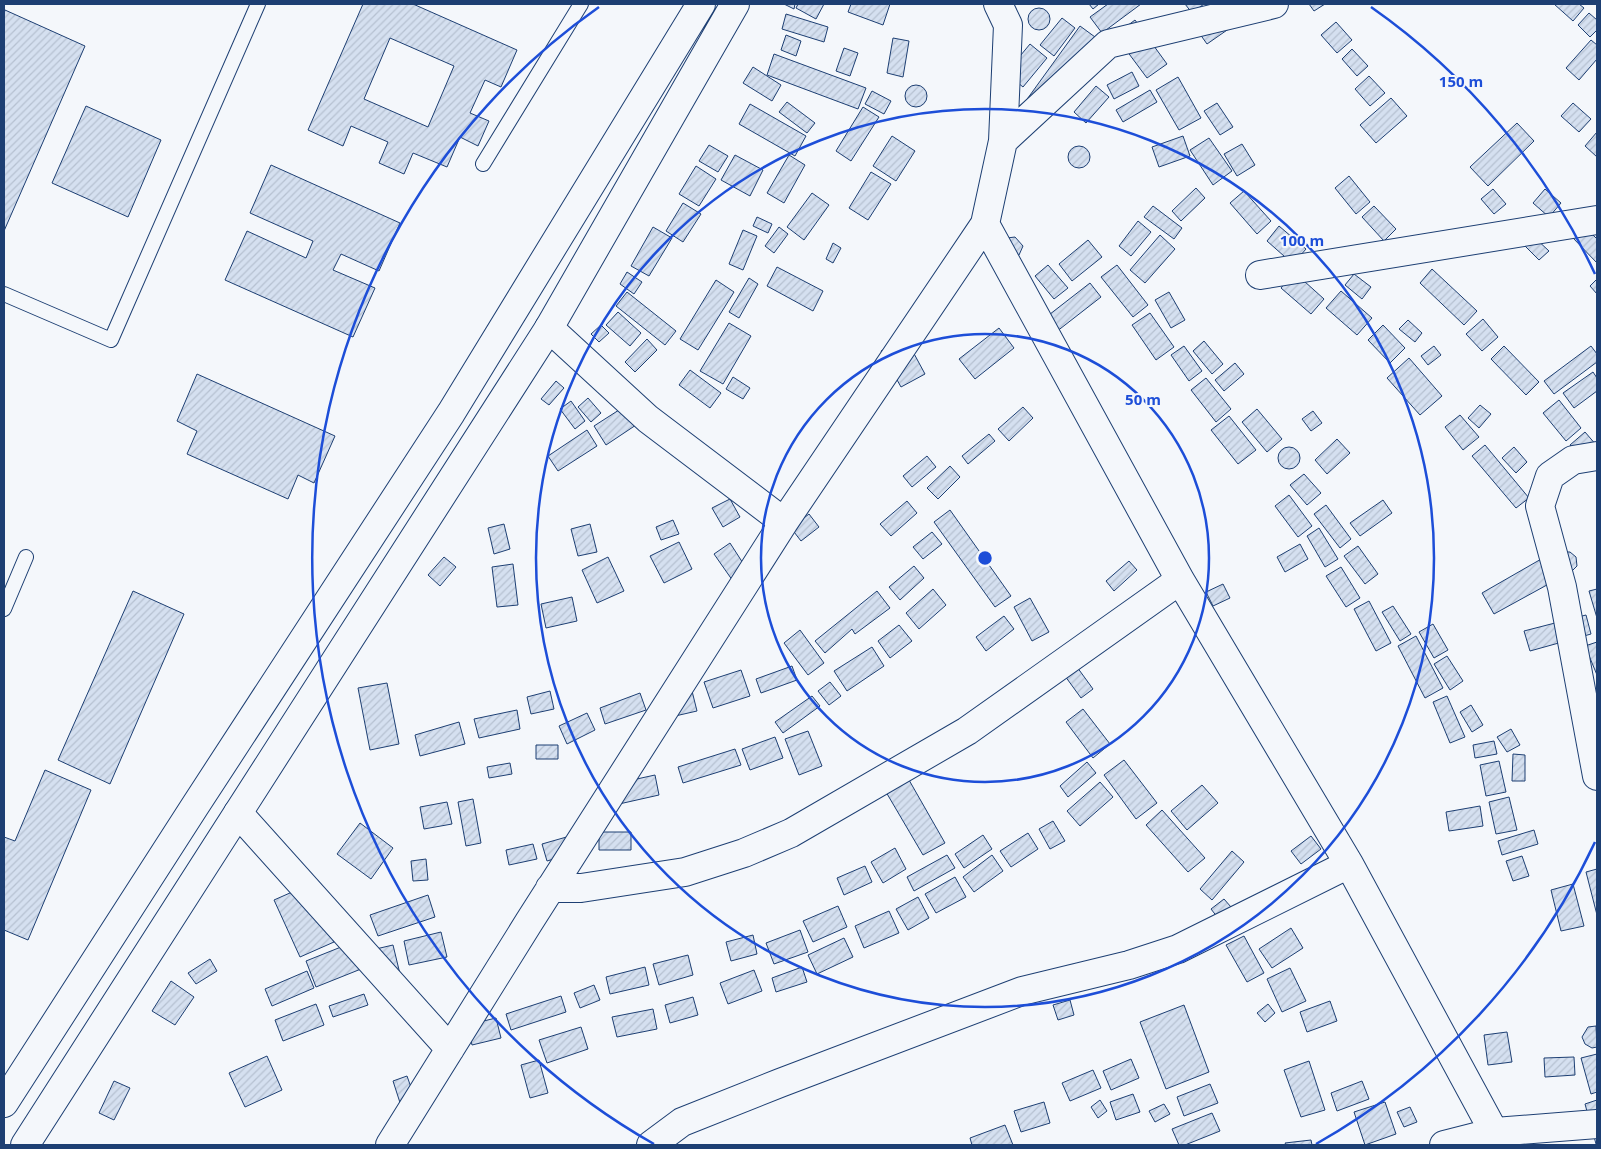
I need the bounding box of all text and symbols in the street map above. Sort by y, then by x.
text: 150 m [1439,71,1483,91]
text: 100 m [1280,230,1324,250]
text: 50 m [1125,389,1161,409]
centre of rings [976,549,994,567]

